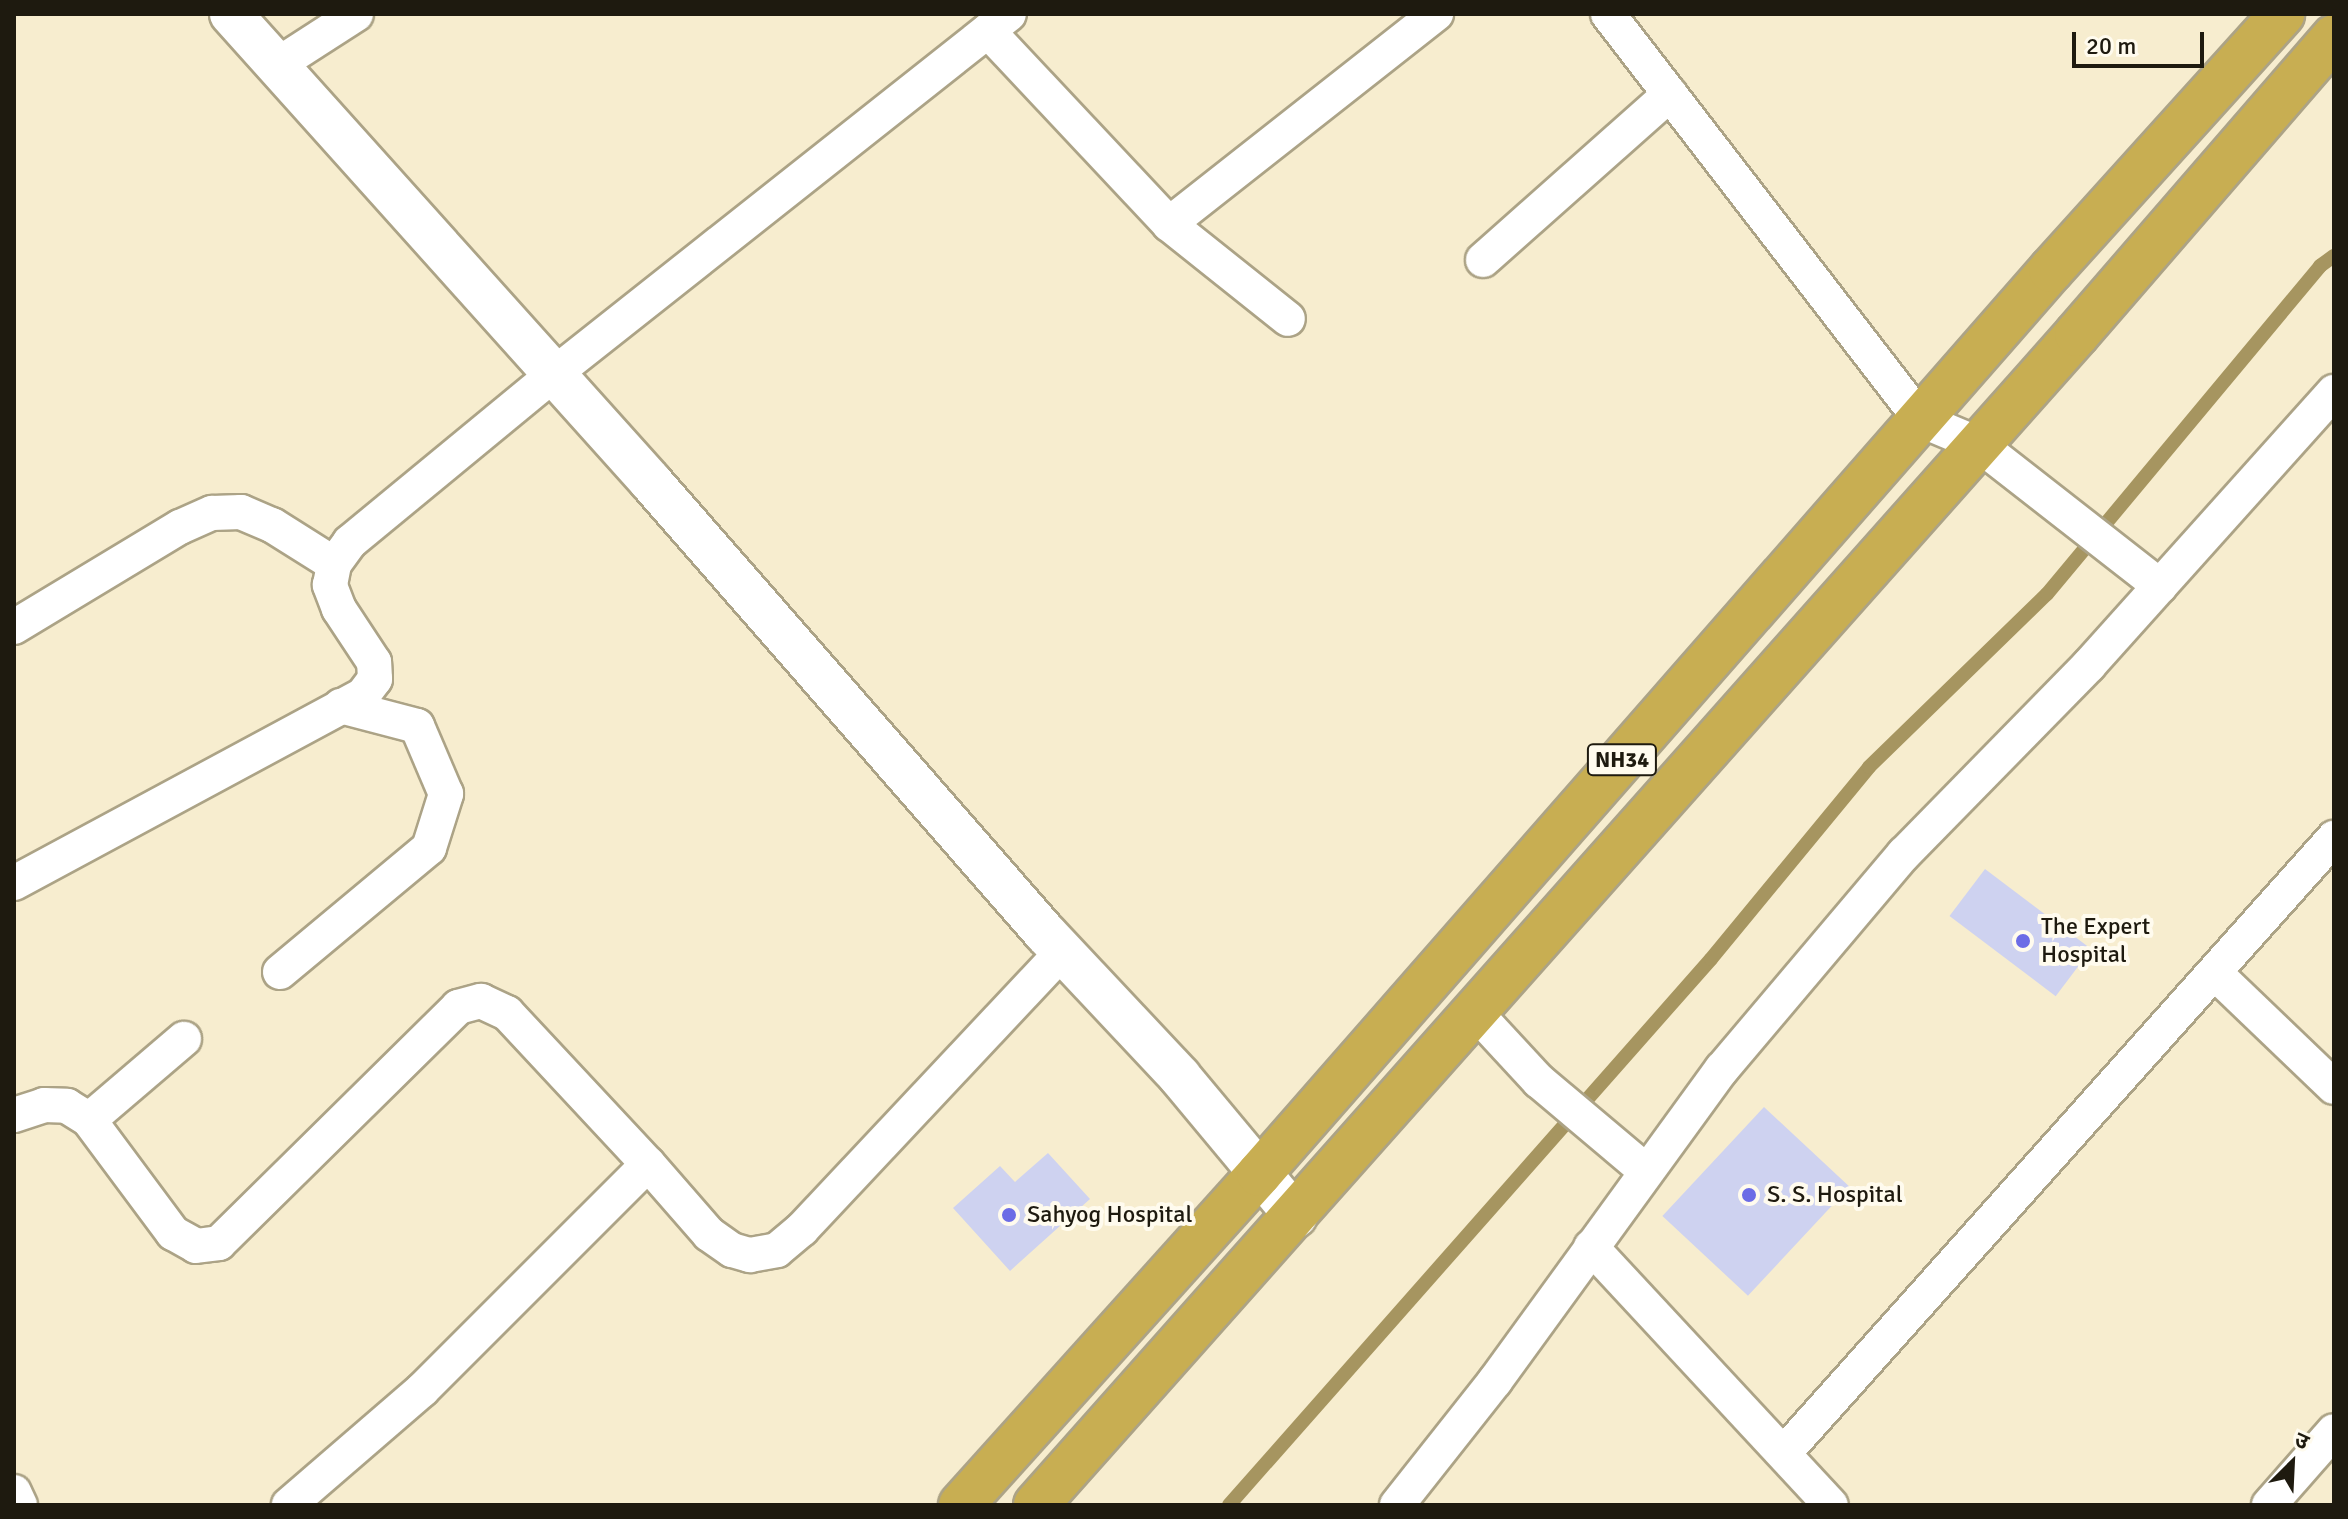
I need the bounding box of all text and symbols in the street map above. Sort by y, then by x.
scale bar [2076,16,2208,66]
text: 20 m [2086,31,2136,61]
road number: NH34 [1586,742,1658,778]
place label: The Expert Hospital [2041,913,2150,969]
marker: The Expert Hospital [2012,930,2034,952]
place label: S. S. Hospital [1767,1181,1903,1209]
marker: S. S. Hospital [1738,1184,1760,1206]
place label: Sahyog Hospital [1027,1201,1192,1229]
marker: Sahyog Hospital [998,1204,1020,1226]
north arrow [2252,1423,2332,1503]
text: उ [2291,1426,2313,1456]

